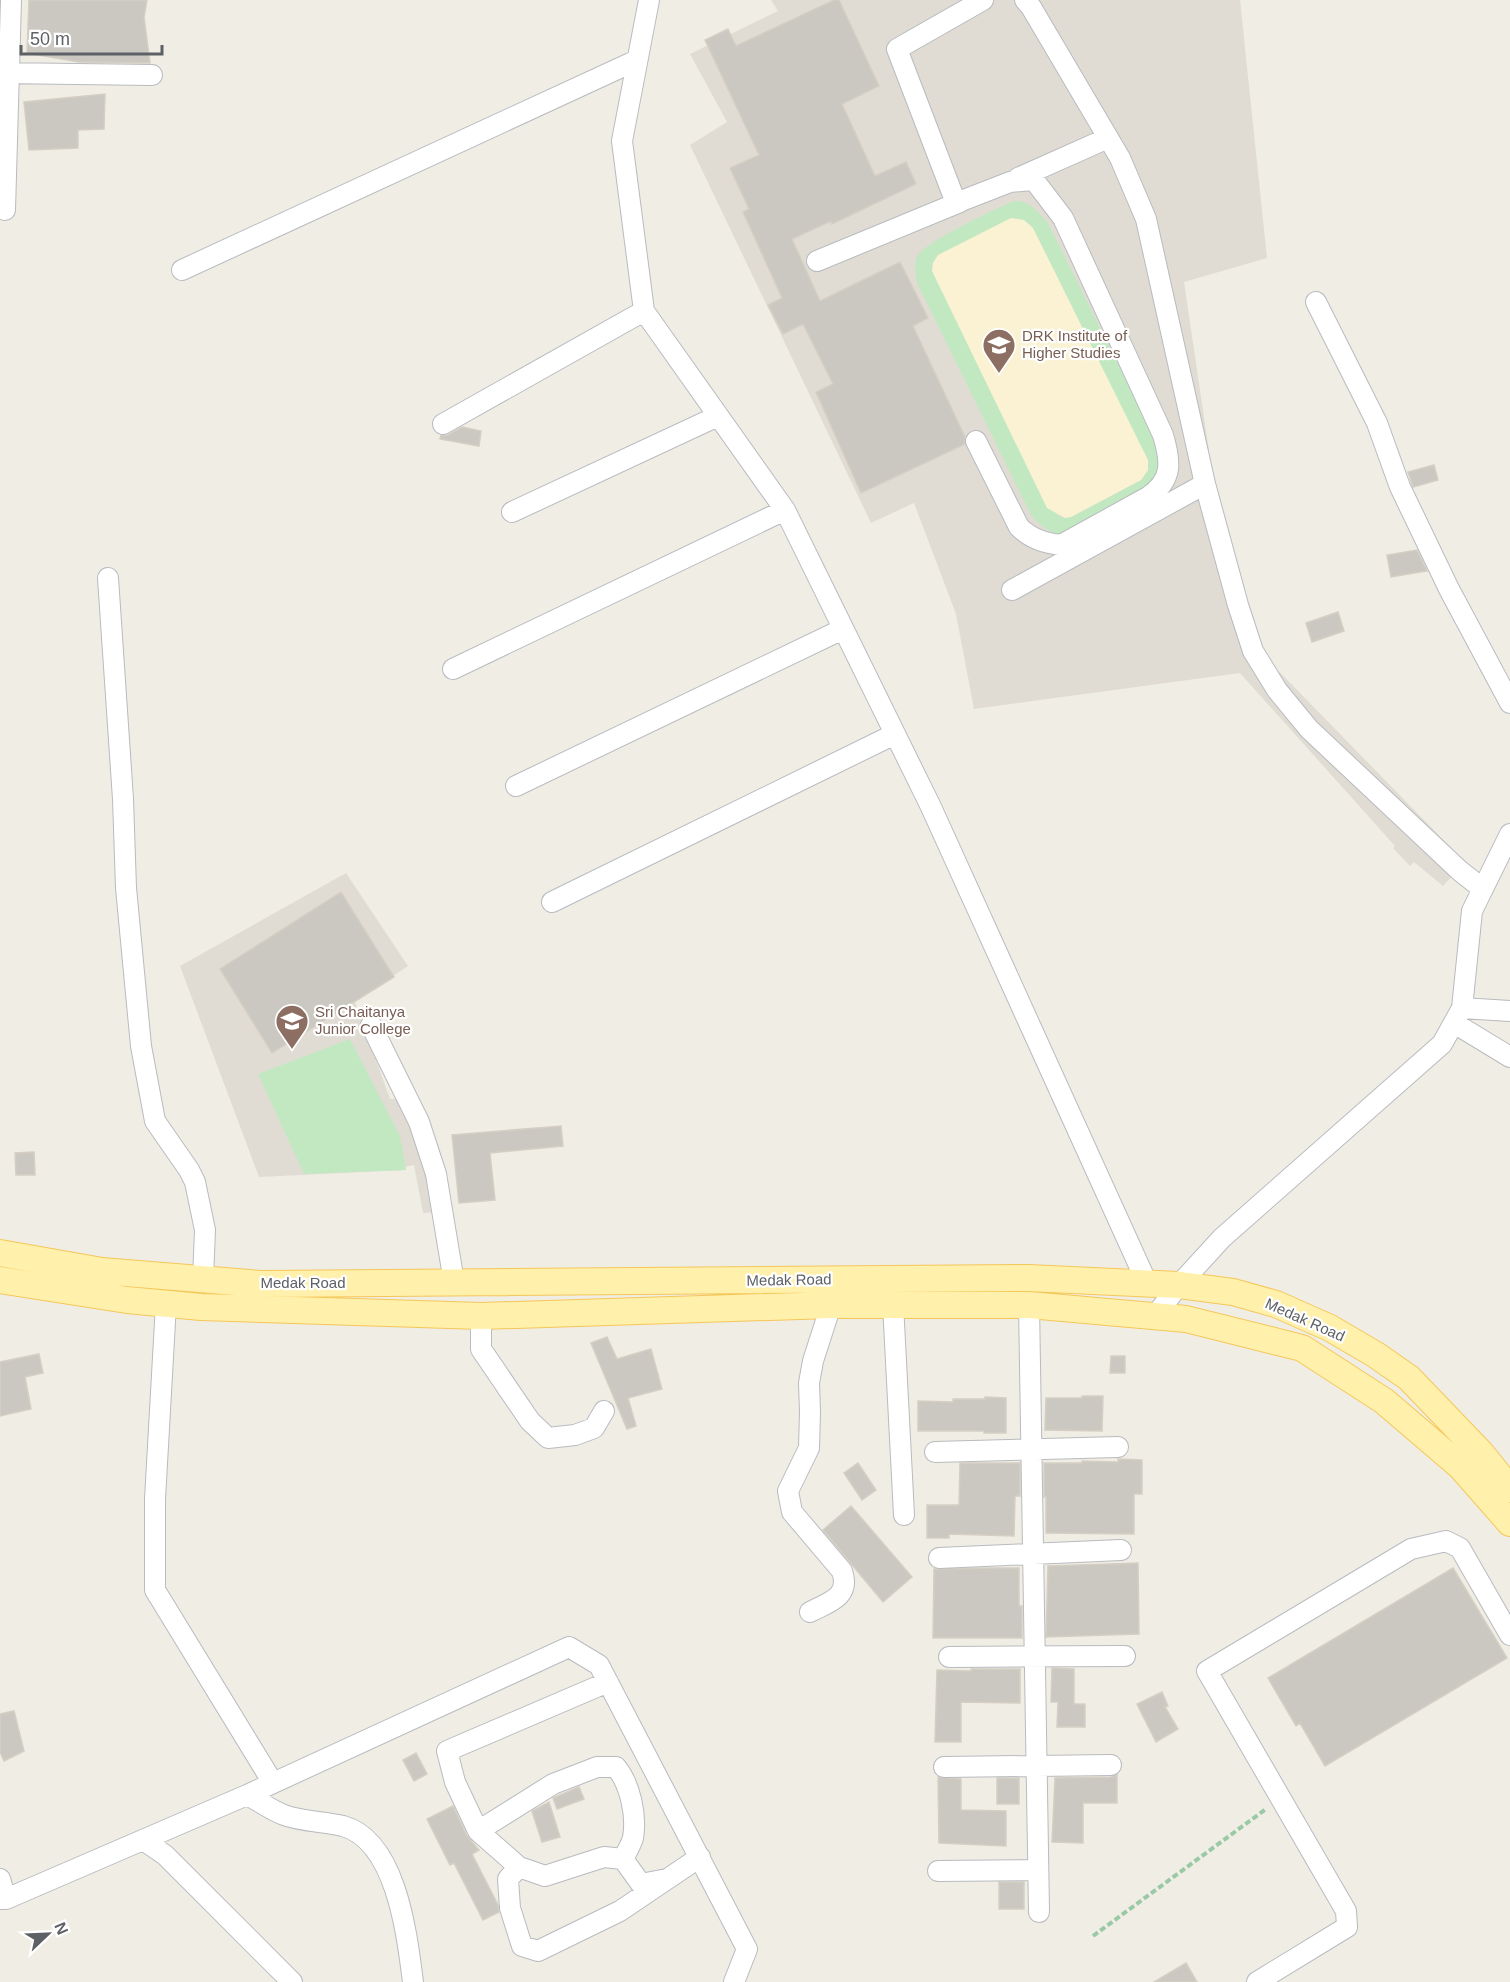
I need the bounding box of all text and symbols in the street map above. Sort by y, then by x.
scale bar [21,18,162,56]
text: 50 m [30,29,70,49]
school or university icon: DRK Institute of Higher Studies [981,327,1017,374]
place label: DRK Institute of Higher Studies [1022,327,1128,361]
school or university icon: Sri Chaitanya Junior College [274,1003,310,1050]
place label: Sri Chaitanya Junior College [315,1003,411,1037]
street label: Medak Road [746,1270,832,1289]
street label: Medak Road [260,1274,346,1291]
street label: Medak Road [1263,1294,1348,1345]
north arrow [18,1904,78,1964]
text: N [51,1920,71,1937]

